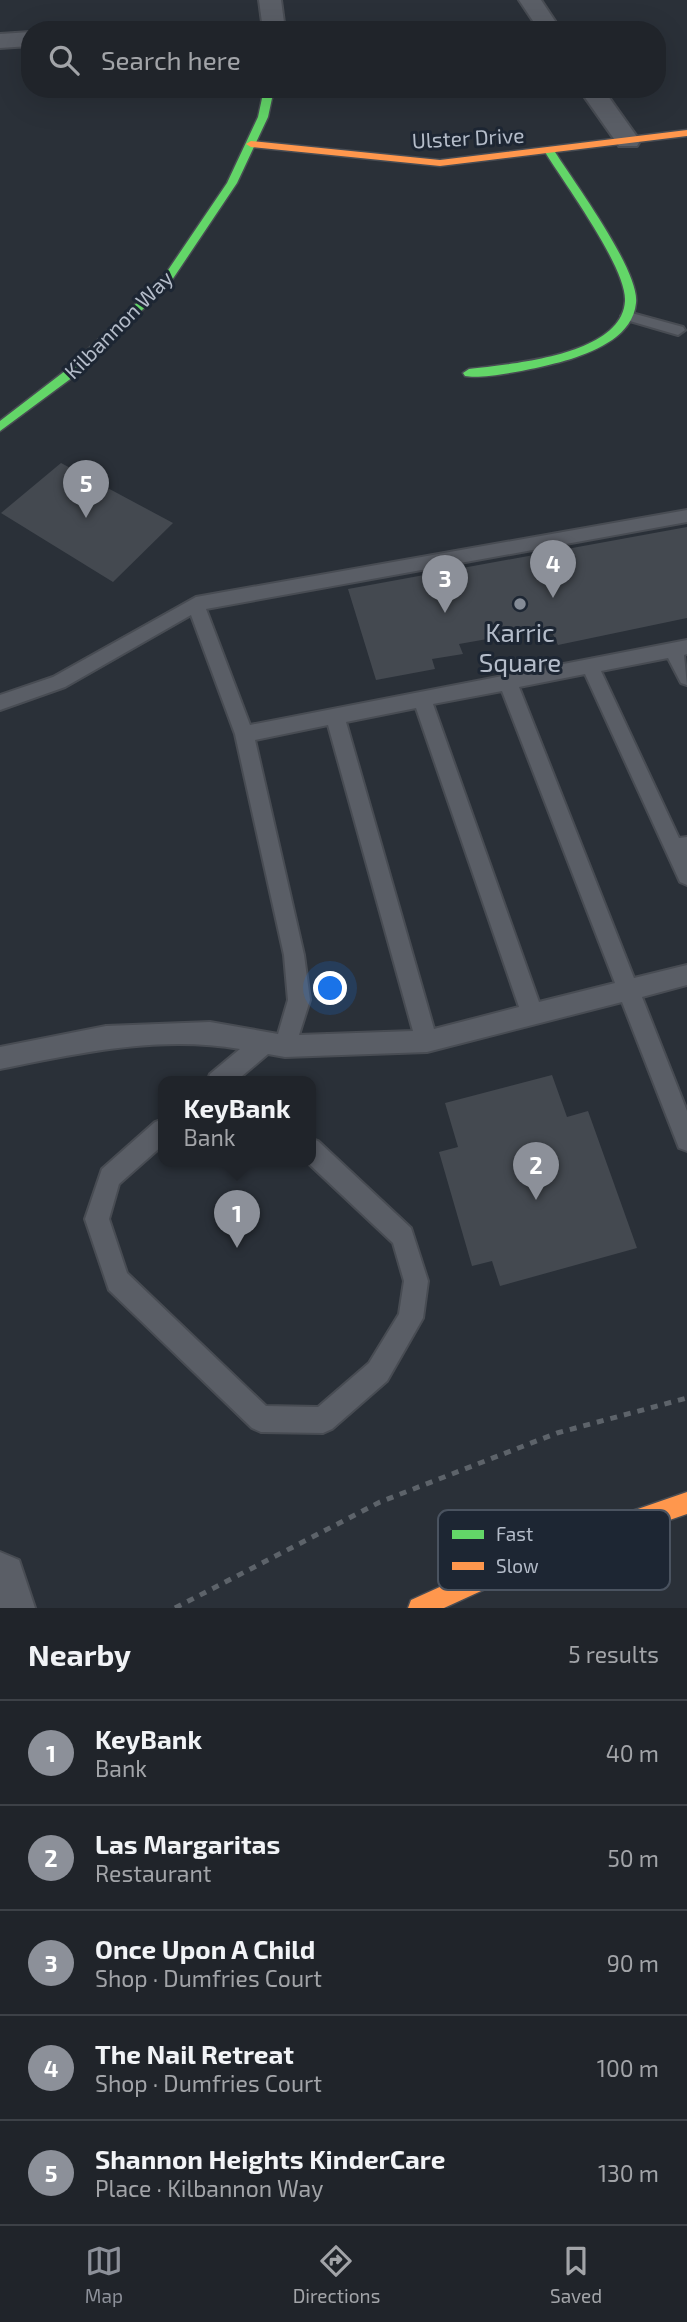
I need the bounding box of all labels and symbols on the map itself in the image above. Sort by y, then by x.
street label: Ulster Drive [411,122,525,152]
street label: Kilbannon Way [59,265,177,383]
pin: 5 [63,460,109,518]
pin: 4 [530,540,576,598]
pin: 3 [422,555,468,613]
marker: Karric Square [512,596,528,612]
place label: Karric Square [479,616,561,677]
your location [313,971,347,1005]
pin: 2 [513,1142,559,1200]
pin: 1 [214,1190,260,1248]
legend [438,1510,670,1590]
text: Fast [496,1522,533,1545]
text: Slow [496,1554,539,1577]

